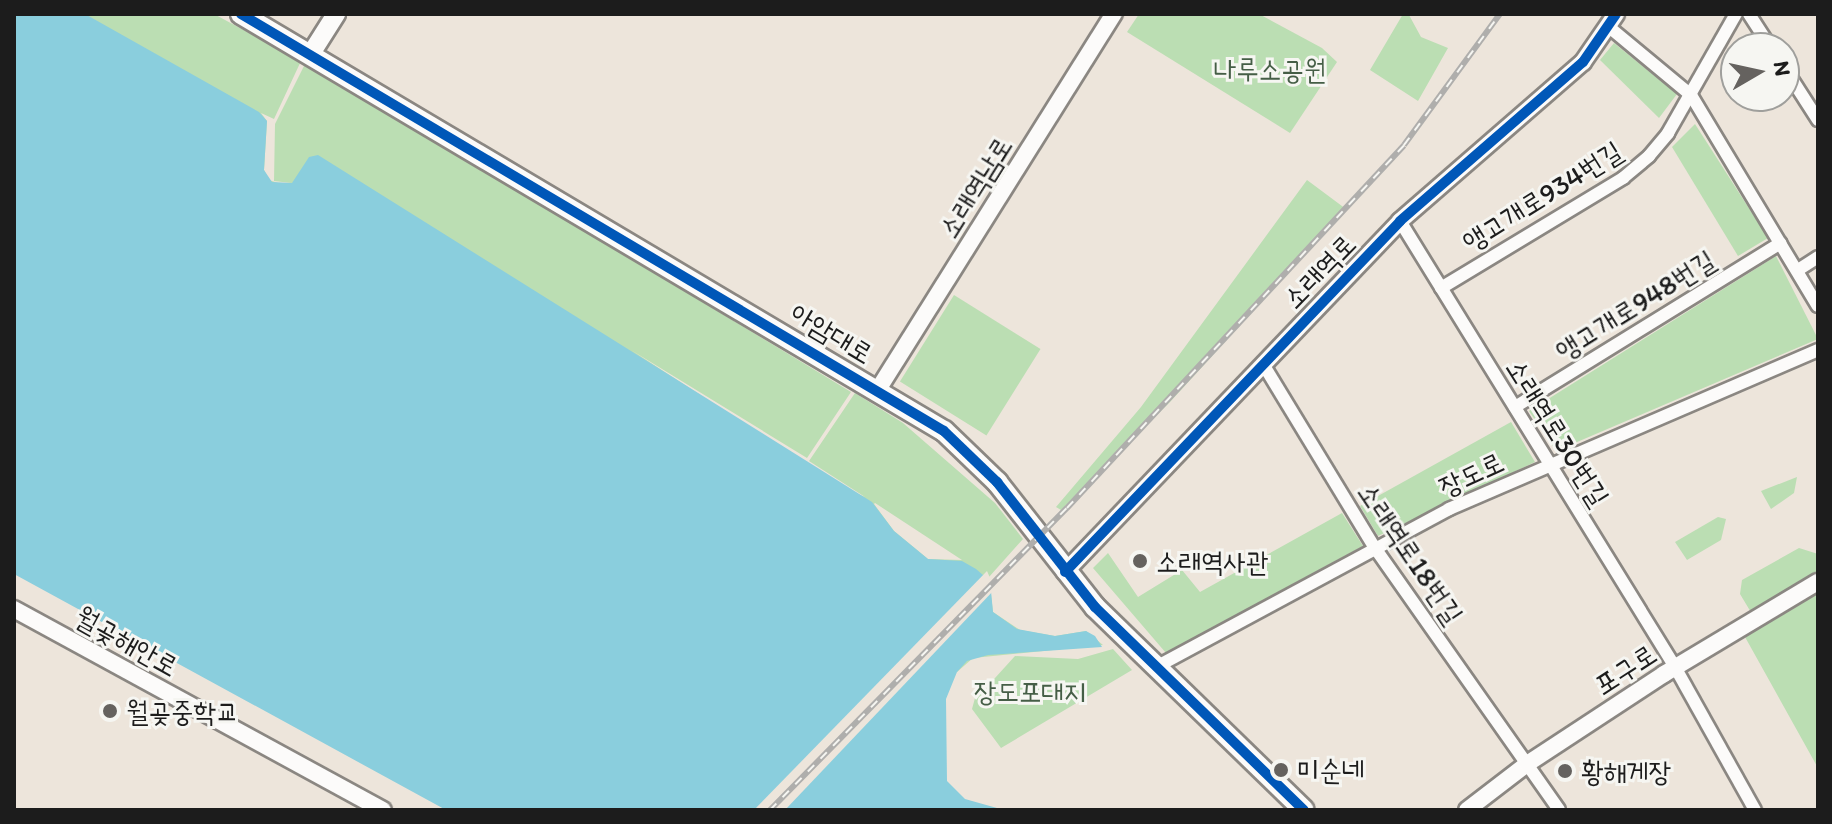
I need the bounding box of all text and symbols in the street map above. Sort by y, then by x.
north arrow [1720,32,1800,112]
park label: 나루소공원 [1214,52,1326,86]
text: N [1768,59,1797,78]
street label: 소래역남로 [931,130,1019,244]
street label: 앵고개로934번길 [1456,134,1628,258]
street label: 소래역로 [1276,227,1362,315]
street label: 앵고개로948번길 [1549,243,1721,367]
street label: 아암대로 [785,295,879,371]
street label: 소래역로30번길 [1499,352,1617,512]
street label: 장도로 [1433,444,1509,504]
street label: 소래역로18번길 [1351,476,1471,630]
place label: 소래역사관 [1156,544,1269,578]
marker: 소래역사관 [1131,552,1149,570]
street label: 월곶해안로 [70,599,184,683]
street label: 포구로 [1588,637,1662,701]
park label: 장도포대지 [974,674,1086,708]
place label: 월곶중학교 [126,694,239,728]
marker: 월곶중학교 [101,702,119,720]
place label: 미순네 [1297,753,1365,787]
place label: 황해게장 [1581,754,1671,788]
marker: 미순네 [1272,761,1290,779]
marker: 황해게장 [1556,762,1574,780]

